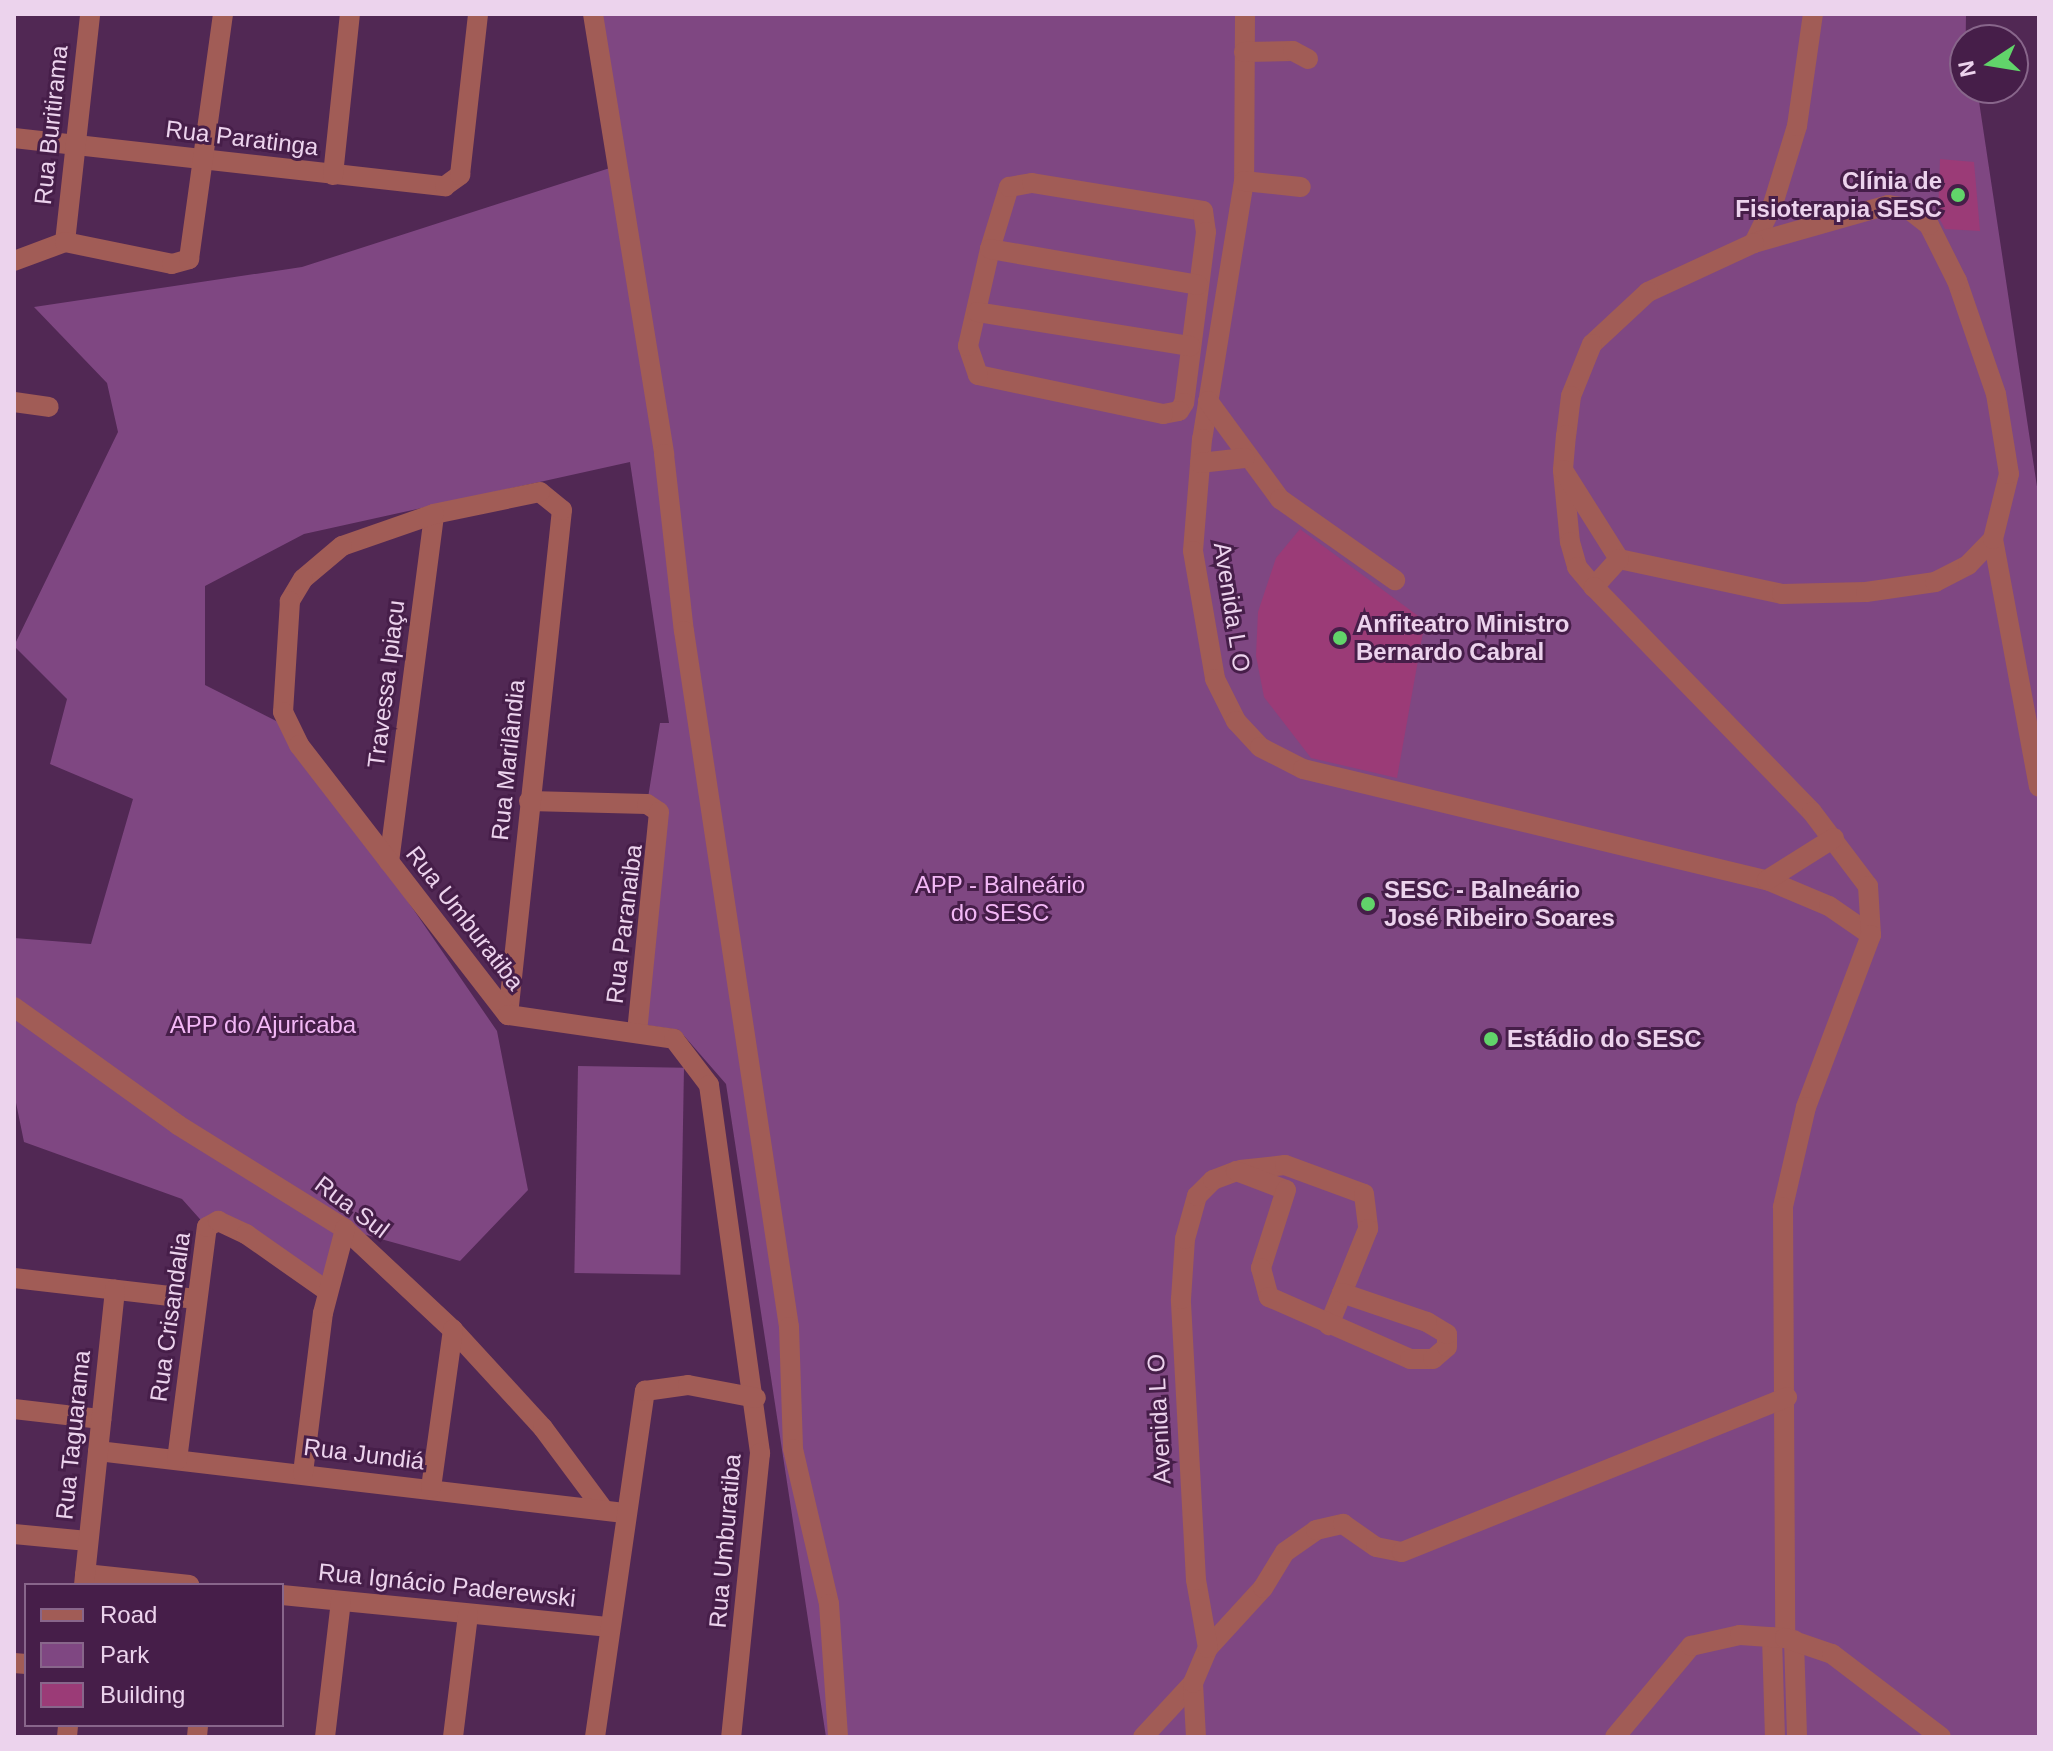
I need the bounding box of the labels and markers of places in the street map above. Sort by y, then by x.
place label: Clínia de Fisioterapia SESC [1735,167,1942,223]
marker: Clínia de Fisioterapia SESC [1949,186,1967,204]
place label: Anfiteatro Ministro Bernardo Cabral [1356,610,1569,666]
marker: Anfiteatro Ministro Bernardo Cabral [1331,629,1349,647]
place label: SESC - Balneário José Ribeiro Soares [1384,876,1615,932]
marker: SESC - Balneário José Ribeiro Soares [1359,895,1377,913]
place label: Estádio do SESC [1507,1025,1702,1053]
marker: Estádio do SESC [1482,1030,1500,1048]

